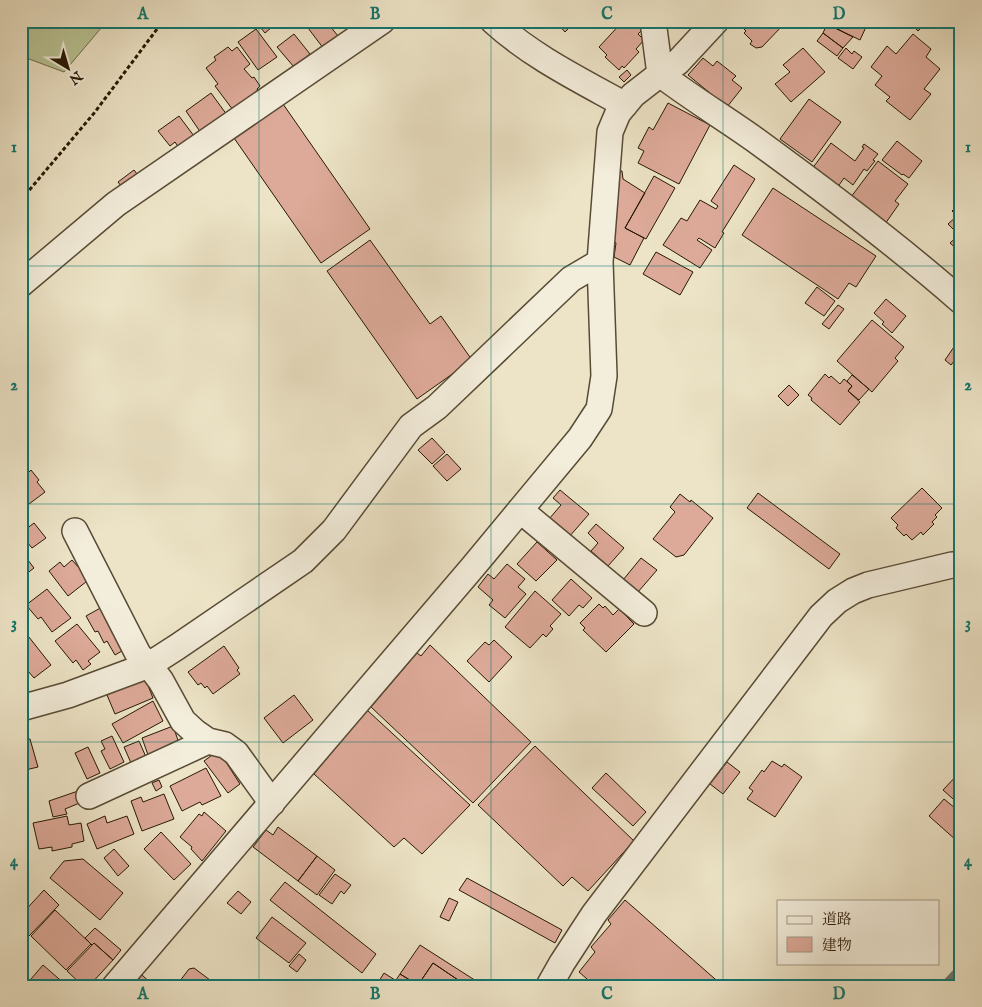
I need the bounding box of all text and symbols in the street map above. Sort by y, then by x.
text: A [137,5,150,25]
text: B [370,5,381,25]
text: C [601,5,613,25]
text: D [833,5,846,25]
north arrow [42,42,92,92]
text: N [65,66,86,88]
text: 1 [11,138,17,158]
text: 1 [965,138,971,158]
text: 2 [10,376,18,396]
text: 2 [964,376,972,396]
text: 3 [11,614,17,634]
text: 3 [965,614,971,634]
text: 4 [10,852,19,872]
text: 4 [964,852,973,872]
legend [777,900,940,964]
text: 道路 [822,910,852,929]
text: 建物 [822,936,852,955]
text: A [137,985,150,1005]
text: B [370,985,381,1005]
text: C [601,985,613,1005]
text: D [833,985,846,1005]

